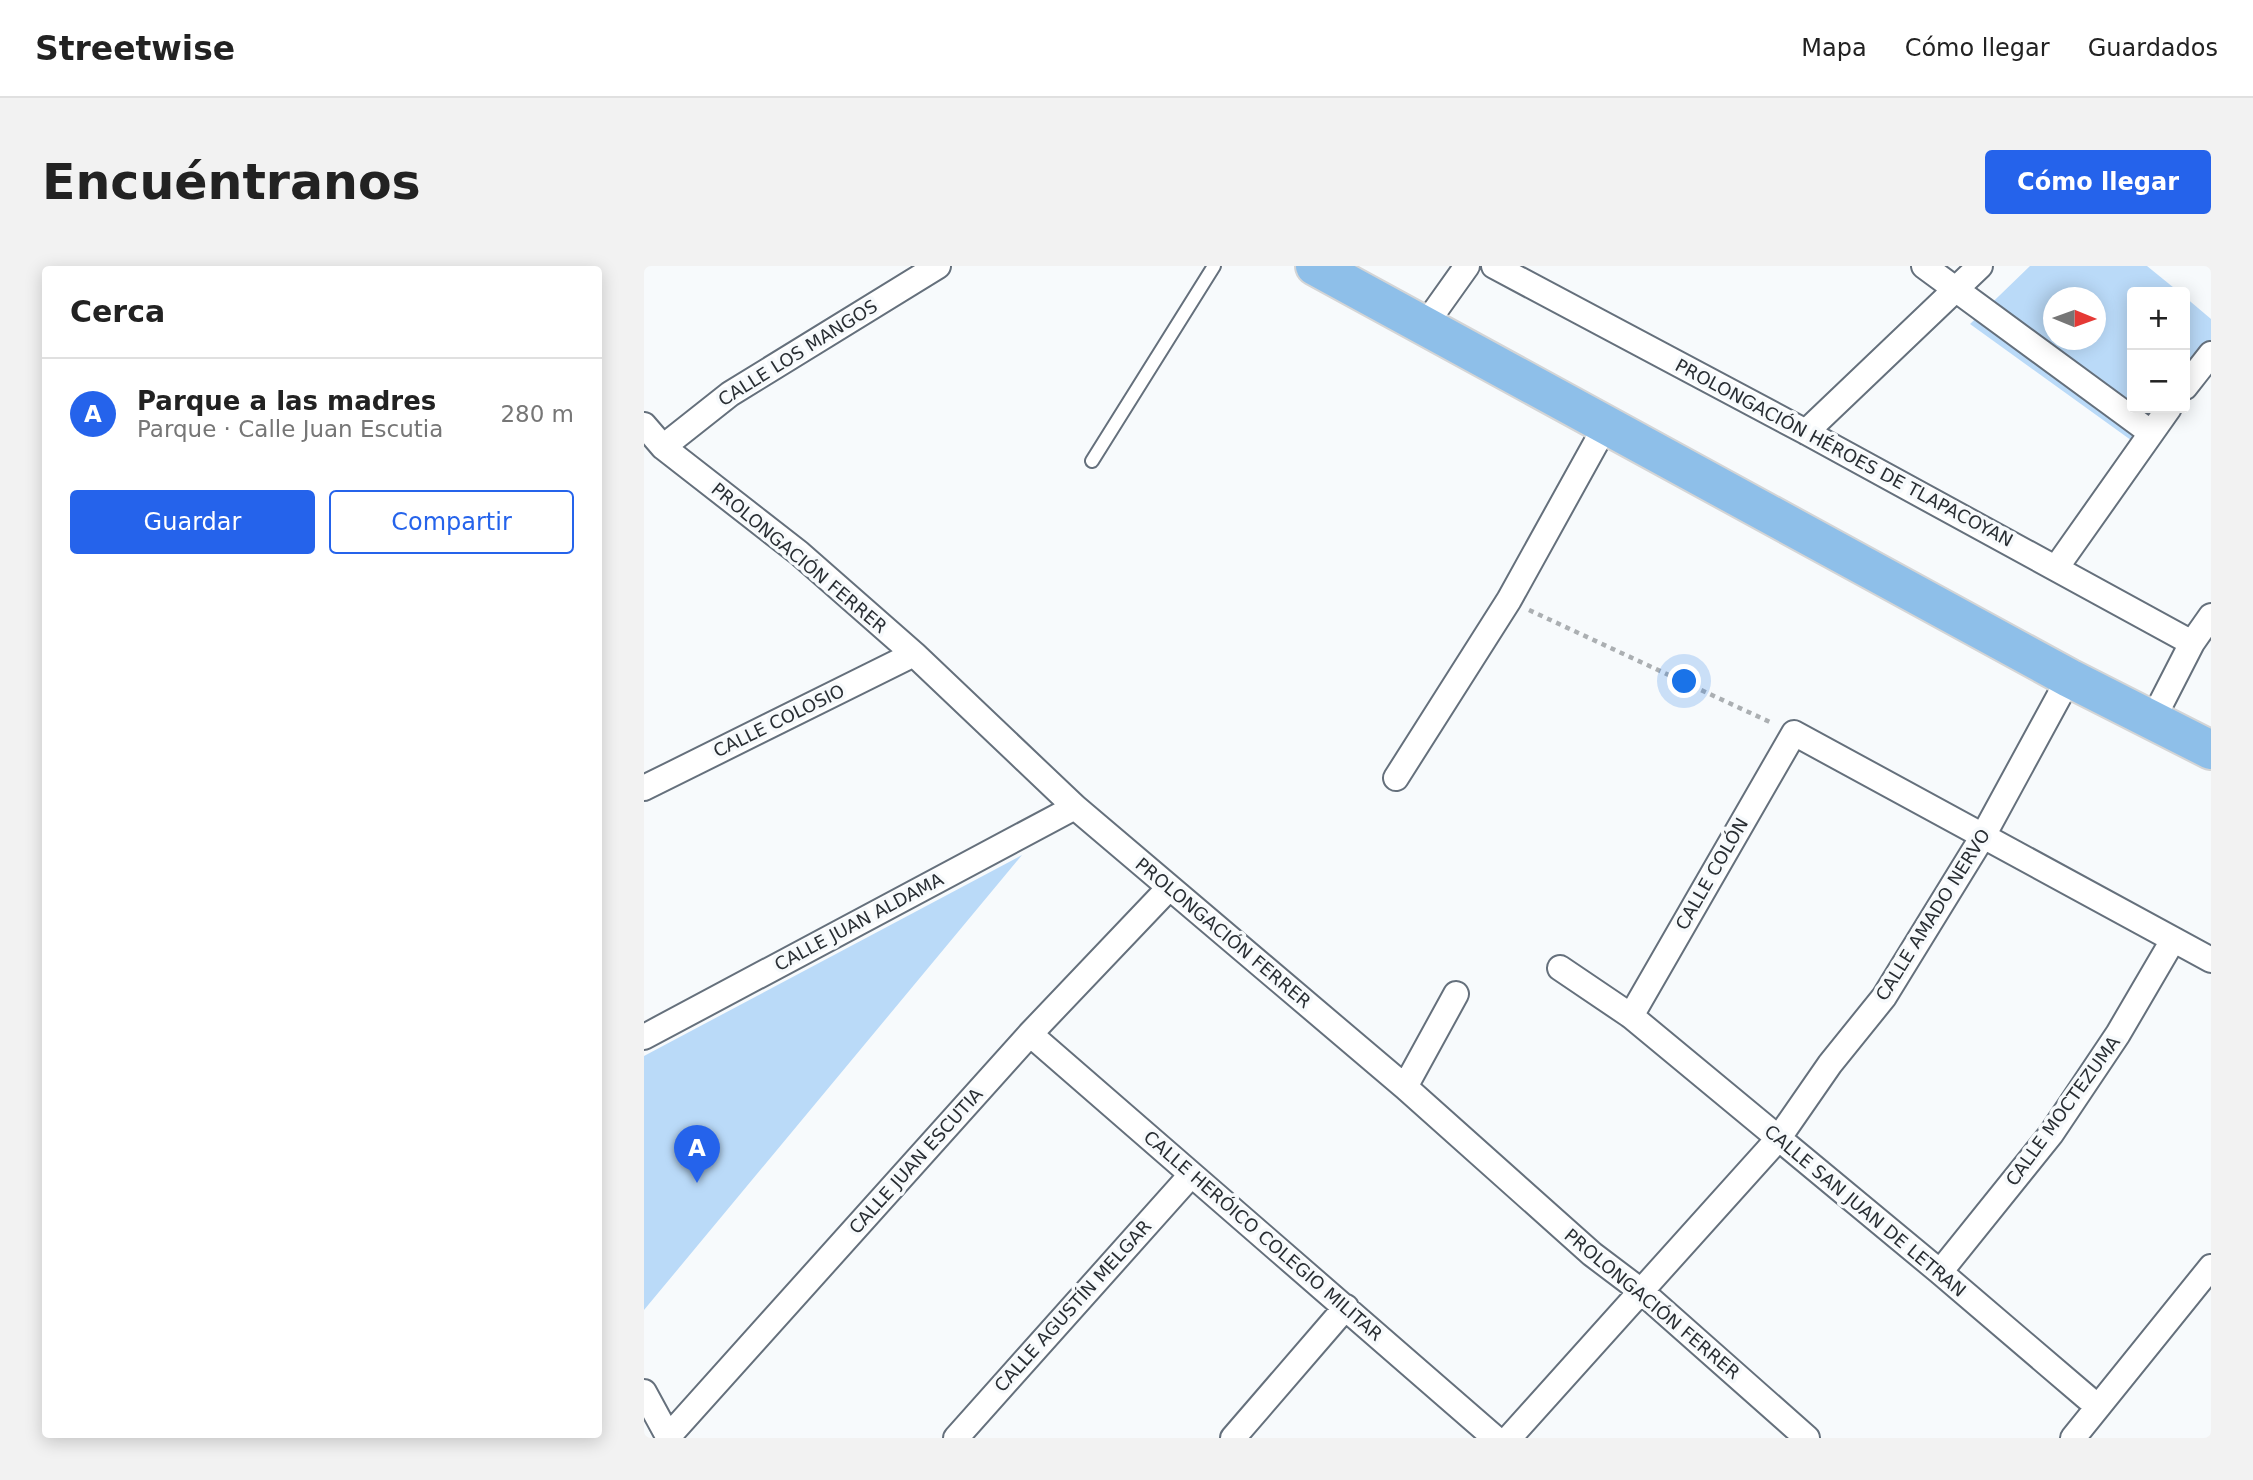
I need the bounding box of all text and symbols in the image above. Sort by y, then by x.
text: Streetwise [35,29,235,68]
text: Mapa [1801,34,1867,62]
text: Cómo llegar [1905,34,2050,62]
text: Guardados [2088,34,2218,62]
button: Cómo llegar [1985,150,2211,214]
text: Encuéntranos [42,154,421,211]
north arrow [2043,287,2106,350]
map controls [2127,287,2190,413]
button: + [2127,287,2190,350]
text: Cerca [70,294,165,329]
street label: CALLE LOS MANGOS [714,295,881,410]
button: − [2127,350,2190,413]
street label: PROLONGACIÓN HÉROES DE TLAPACOYAN [1672,354,2017,551]
text: Parque a las madres [137,386,436,416]
text: A [84,401,102,427]
text: 280 m [500,401,574,427]
text: Parque · Calle Juan Escutia [137,416,443,442]
street label: PROLONGACIÓN FERRER [707,478,891,637]
button: Guardar [70,490,315,554]
button: Compartir [329,490,574,554]
your location [1667,664,1701,698]
street label: CALLE COLOSIO [710,680,848,761]
street label: CALLE COLÓN [1671,814,1752,933]
street label: CALLE AMADO NERVO [1871,825,1994,1004]
street label: PROLONGACIÓN FERRER [1131,853,1315,1012]
street label: CALLE JUAN ALDAMA [771,868,947,975]
street label: CALLE MOCTEZUMA [2001,1031,2124,1190]
street label: CALLE JUAN ESCUTIA [845,1083,987,1238]
street label: CALLE SAN JUAN DE LETRAN [1760,1120,1970,1301]
pin: A [674,1125,720,1183]
street label: CALLE HERÓICO COLEGIO MILITAR [1140,1126,1387,1345]
street label: CALLE AGUSTÍN MELGAR [990,1215,1155,1396]
street label: PROLONGACIÓN FERRER [1560,1224,1744,1383]

